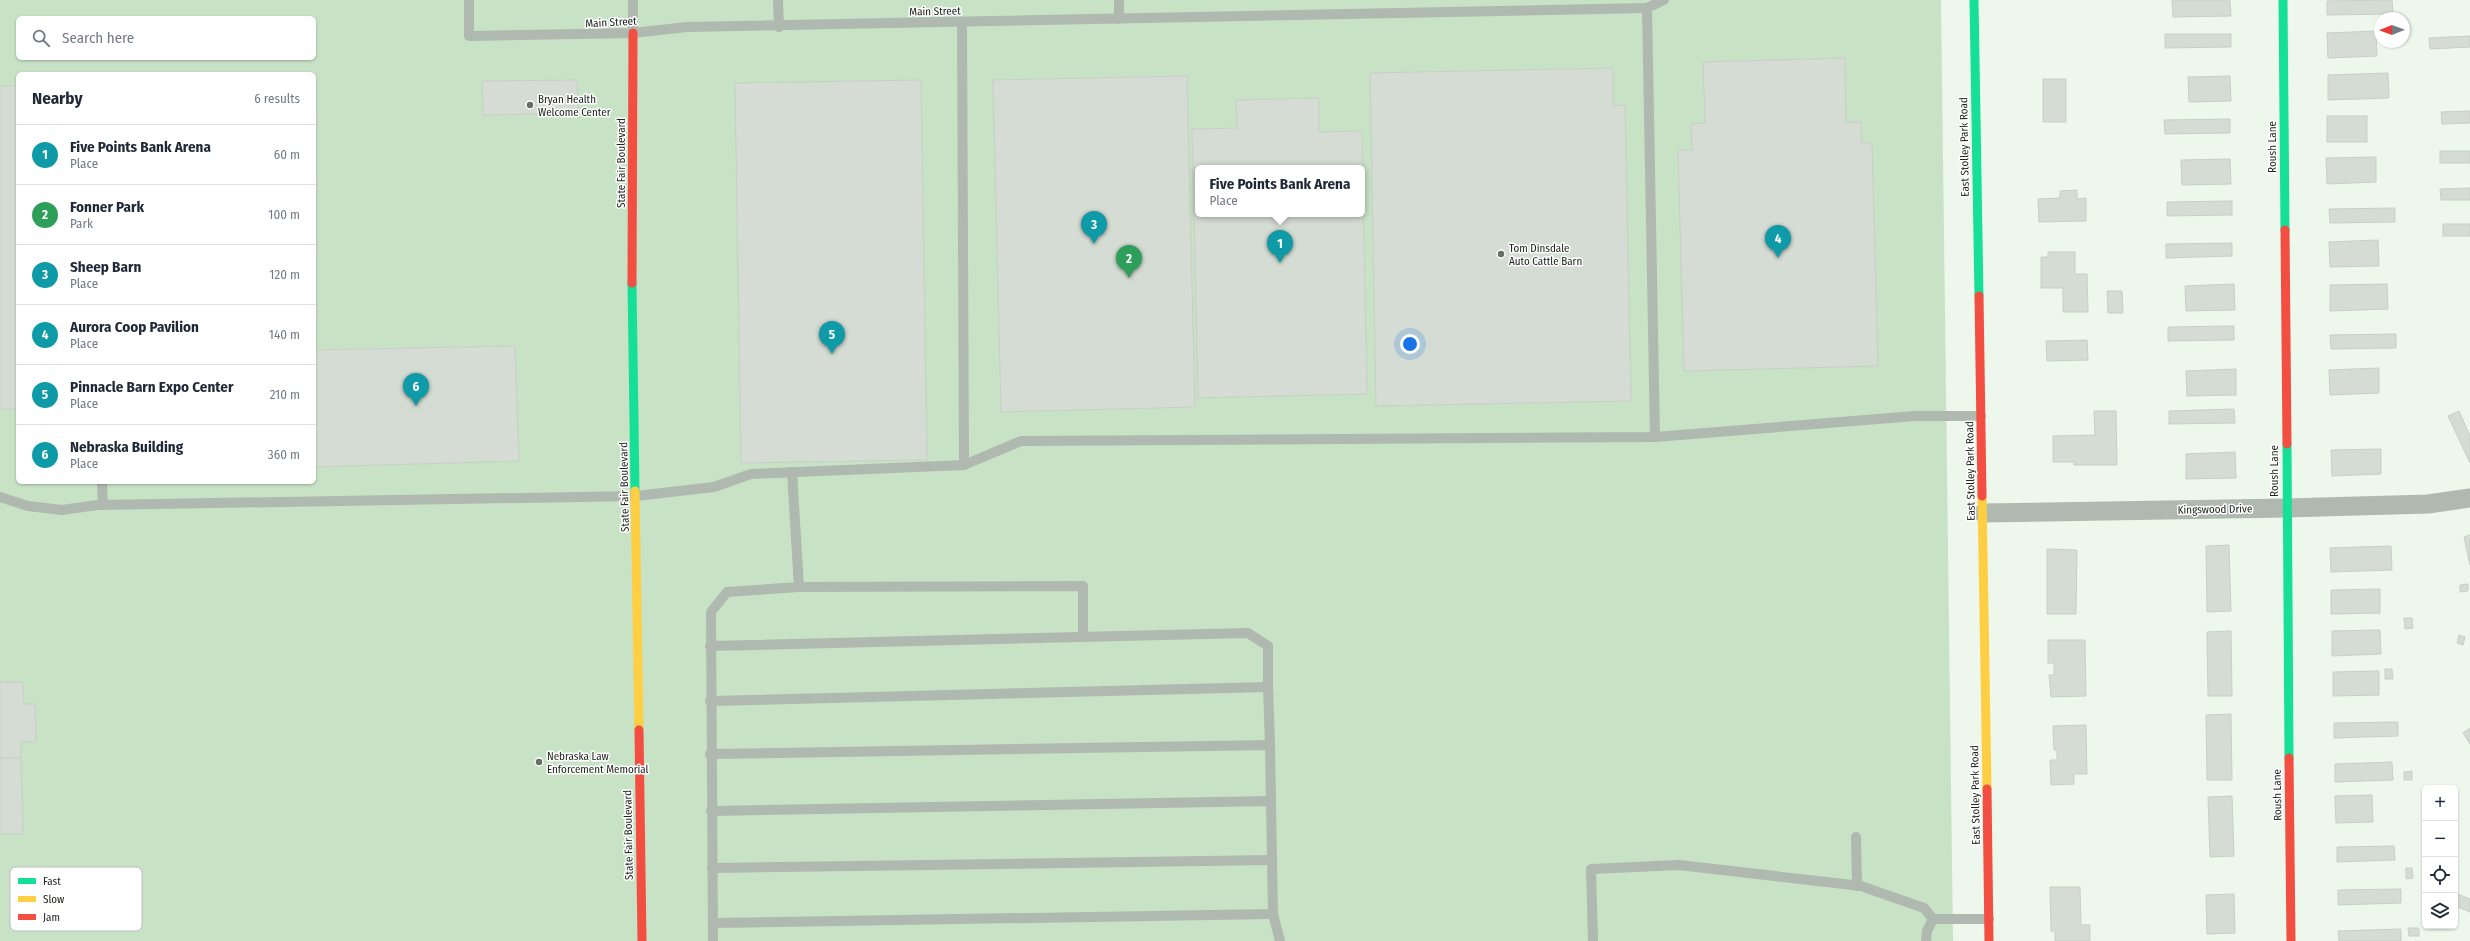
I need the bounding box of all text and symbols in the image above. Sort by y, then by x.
street label: Main Street [909,5,961,18]
north arrow [2374,12,2410,48]
street label: Main Street [585,15,637,30]
search box [16,16,316,60]
icon: search [30,27,52,49]
text: Search here [62,29,134,47]
text: Nearby [32,88,83,109]
text: 6 results [254,91,300,106]
place label: Bryan Health Welcome Center [538,93,611,119]
street label: East Stolley Park Road [1957,97,1972,197]
marker: Bryan Health Welcome Center [525,100,535,110]
street label: State Fair Boulevard [615,118,628,208]
street label: Roush Lane [2266,121,2279,173]
text: Five Points Bank Arena [70,138,211,156]
text: 1 [42,147,48,162]
text: 60 m [274,147,300,162]
text: Place [70,156,98,171]
popup [1195,165,1365,217]
text: Five Points Bank Arena [1210,175,1350,193]
text: Place [1210,193,1238,208]
text: Fonner Park [70,198,144,216]
text: 2 [42,207,48,222]
text: 100 m [268,207,300,222]
pin: 3 [1081,211,1107,244]
text: Park [70,216,93,231]
pin: 4 [1765,225,1791,258]
pin: 1 [1267,230,1293,263]
place label: Tom Dinsdale Auto Cattle Barn [1509,242,1582,268]
pin: 2 [1116,245,1142,278]
marker: Tom Dinsdale Auto Cattle Barn [1496,249,1506,259]
text: Sheep Barn [70,258,141,276]
text: 3 [42,267,48,282]
text: 120 m [269,267,300,282]
text: Place [70,276,98,291]
text: Aurora Coop Pavilion [70,318,199,336]
pin: 5 [819,321,845,354]
text: 4 [42,327,48,342]
text: 140 m [269,327,300,342]
your location [1400,334,1420,354]
text: Place [70,336,98,351]
pin: 6 [403,373,429,406]
text: Pinnacle Barn Expo Center [70,378,233,396]
text: 5 [42,387,48,402]
text: 210 m [270,387,300,402]
text: Place [70,396,98,411]
street label: East Stolley Park Road [1963,421,1978,521]
text: Nebraska Building [70,438,183,456]
street label: State Fair Boulevard [617,442,632,532]
street label: Roush Lane [2268,445,2281,497]
text: 6 [42,447,48,462]
text: 360 m [268,447,300,462]
text: Place [70,456,98,471]
street label: Kingswood Drive [2178,502,2252,517]
street label: East Stolley Park Road [1968,745,1983,845]
place label: Nebraska Law Enforcement Memorial [547,750,649,776]
marker: Nebraska Law Enforcement Memorial [534,757,544,767]
street label: Roush Lane [2271,769,2284,821]
map controls [2422,785,2458,929]
button: + [2422,785,2458,821]
street label: State Fair Boulevard [621,790,636,880]
button: − [2422,821,2458,857]
button: locate [2422,857,2458,893]
legend [10,867,142,931]
text: Fast [43,875,61,888]
text: Slow [43,893,64,906]
button: layers [2422,893,2458,929]
text: Jam [43,911,60,924]

